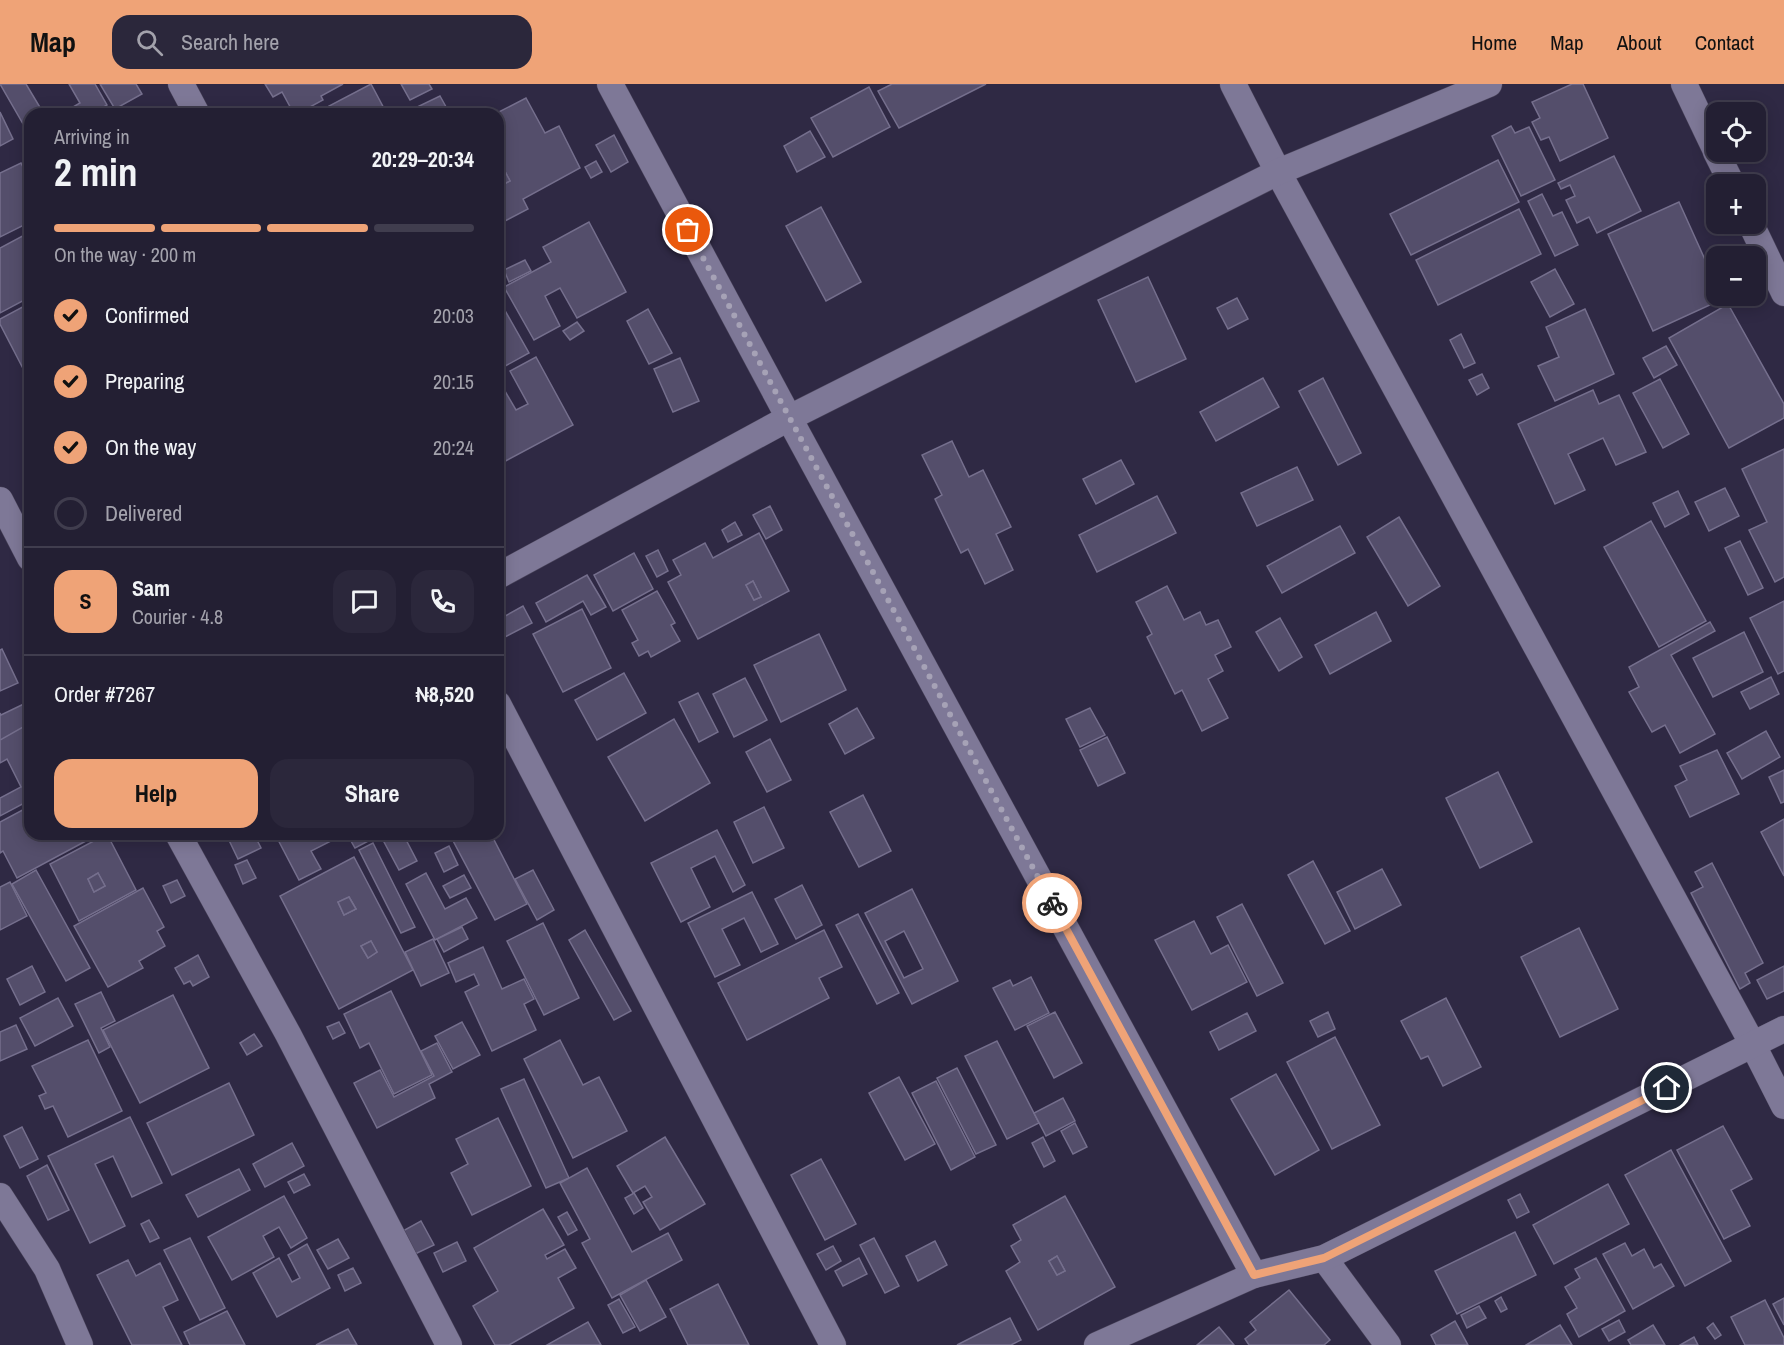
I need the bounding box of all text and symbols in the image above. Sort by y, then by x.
search box [112,15,532,69]
text: Map [30,23,76,61]
icon: search [133,26,166,59]
text: Search here [181,27,279,57]
text: Home [1471,28,1517,57]
text: Map [1550,28,1584,57]
text: About [1617,28,1662,57]
text: Contact [1695,28,1754,57]
map controls [1706,102,1766,306]
button: locate [1706,102,1766,162]
text: Arriving in [54,123,130,150]
text: 20:29–20:34 [372,144,474,174]
text: 2 min [54,146,138,198]
button: + [1706,174,1766,234]
pin [662,204,713,255]
icon: bag [671,213,704,246]
text: On the way · 200 m [54,241,196,268]
button: − [1706,246,1766,306]
icon: check [54,299,87,332]
text: Confirmed [105,300,189,330]
text: 20:03 [433,302,474,329]
icon: check [54,365,87,398]
text: Preparing [105,366,184,396]
text: 20:15 [433,368,474,395]
icon: check [54,431,87,464]
text: On the way [105,432,196,462]
text: 20:24 [433,434,474,461]
text: Delivered [105,498,182,528]
button: chat [333,570,396,633]
button: phone [411,570,474,633]
text: Sam [132,573,170,603]
text: S [79,586,92,616]
text: Courier · 4.8 [132,603,223,630]
text: Order #7267 [54,679,155,709]
text: ₦8,520 [416,679,474,709]
button: Help [54,759,258,828]
button: Share [270,759,474,828]
courier [1022,873,1082,933]
icon: bike [1036,887,1069,920]
pin [1641,1062,1692,1113]
icon: home [1650,1071,1683,1104]

